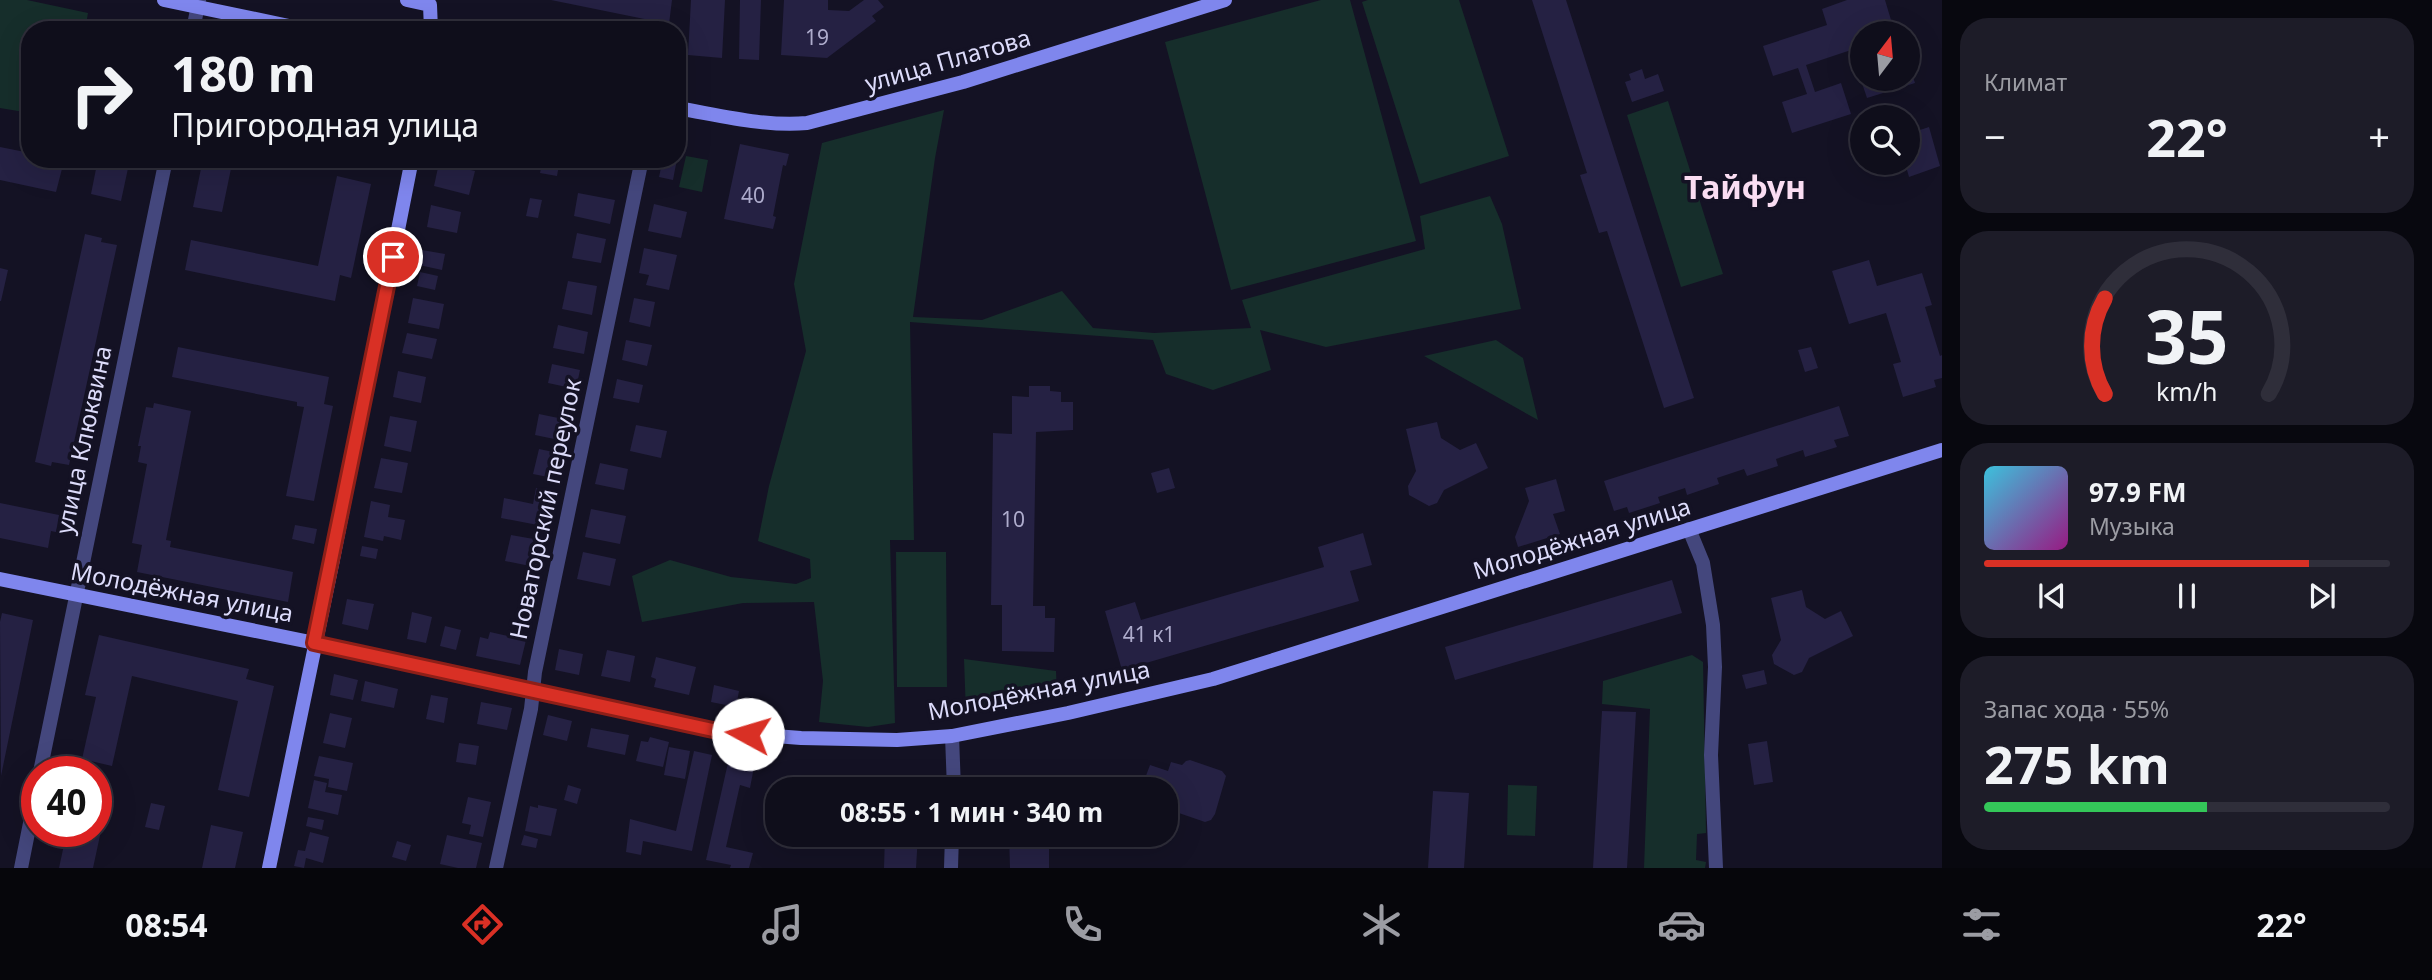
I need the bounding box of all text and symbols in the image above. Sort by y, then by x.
street label: улица Платова [861,20,1034,99]
north arrow [1850,21,1920,91]
map controls [1850,21,1920,175]
house number: 19 [805,23,829,51]
text: 180 m [171,40,316,106]
icon: right [56,49,147,140]
text: Климат [1984,66,2067,98]
text: 22° [2146,101,2228,172]
text: Пригородная улица [171,103,479,146]
button: search [1850,105,1920,175]
text: − [1984,110,2006,162]
text: + [2368,110,2390,162]
district label: Тайфун [1684,165,1806,208]
house number: 40 [741,181,765,209]
pin [363,227,423,287]
icon: arrive [374,238,412,276]
text: 35 [2145,286,2229,385]
street label: улица Клюквина [46,342,119,537]
text: km/h [2156,374,2218,408]
street label: Новаторский переулок [501,375,588,642]
text: 97.9 FM [2089,474,2186,510]
street label: Молодёжная улица [1469,489,1694,586]
house number: 10 [1001,505,1025,533]
text: Музыка [2089,510,2175,542]
street label: Молодёжная улица [68,554,296,629]
icon: previous [2033,577,2071,615]
icon: pause [2168,577,2206,615]
icon: next [2303,577,2341,615]
house number: 41 к1 [1123,620,1175,648]
street label: Молодёжная улица [925,652,1153,727]
text: Запас хода · 55% [1984,693,2169,725]
position arrow [711,697,785,771]
text: 275 km [1984,728,2170,799]
speed limit sign: 40 [21,756,112,847]
text: 08:55 · 1 мин · 340 m [840,794,1103,830]
icon: directions [458,900,507,949]
icon: music [758,900,807,949]
icon: phone [1058,900,1107,949]
icon: climate [1357,900,1406,949]
icon: car [1657,900,1706,949]
icon: filters [1957,900,2006,949]
text: 08:54 [125,903,208,946]
text: 22° [2256,903,2307,946]

